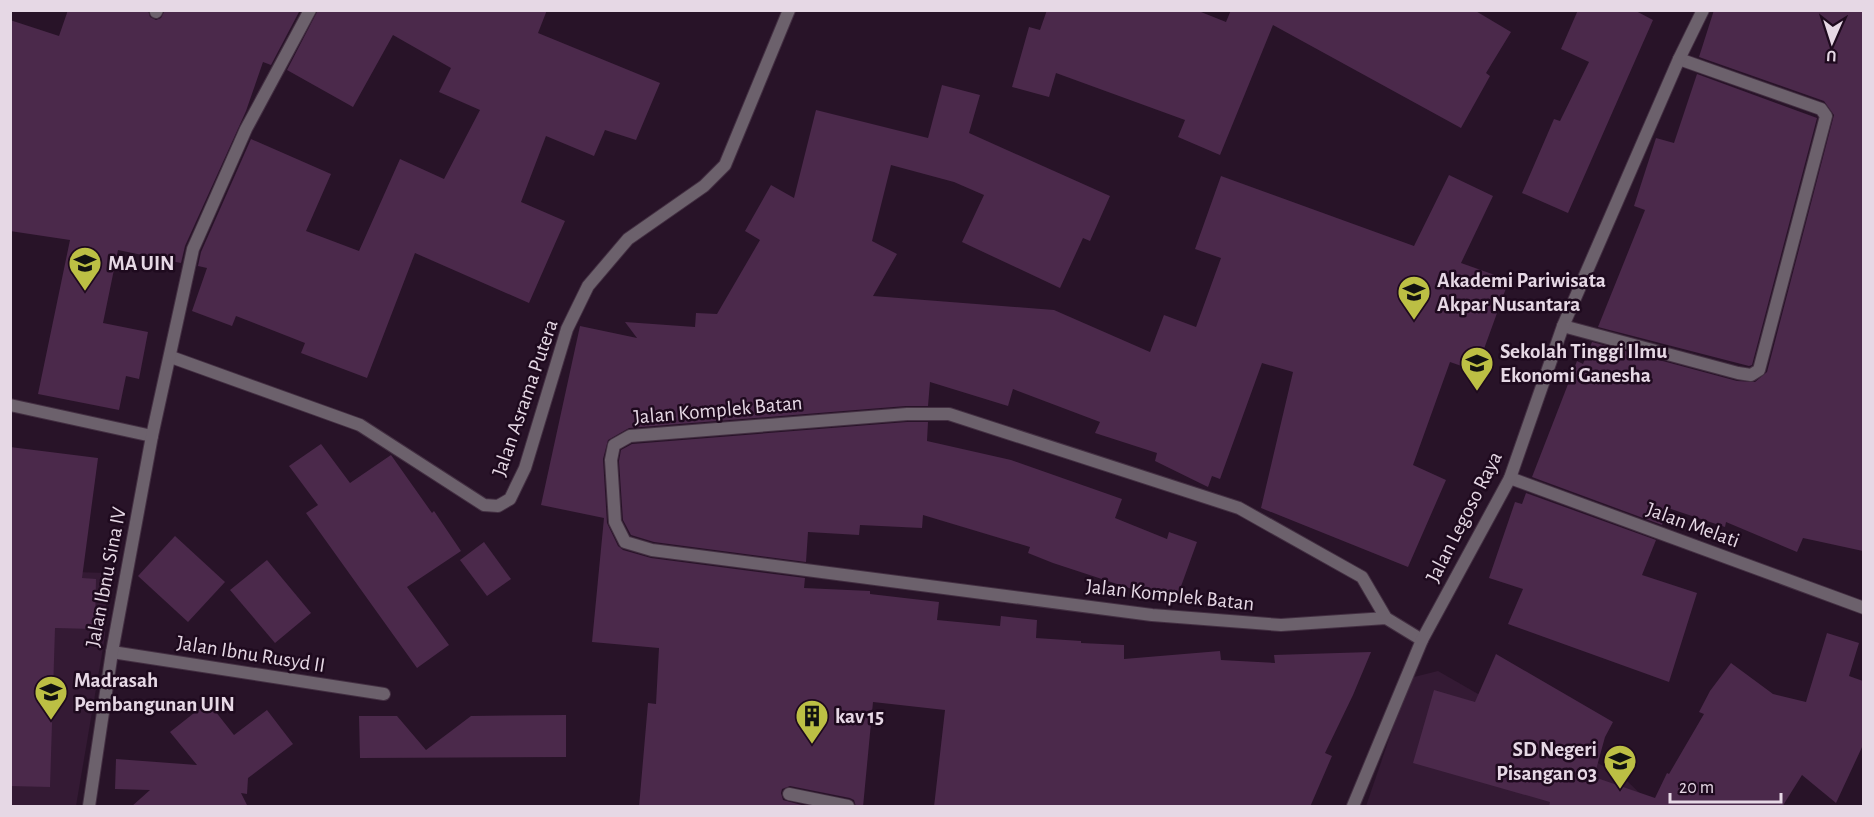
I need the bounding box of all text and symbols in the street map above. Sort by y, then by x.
north arrow [1802,12,1862,72]
text: U [1826,48,1837,64]
school or university icon: MA UIN [67,245,103,292]
place label: MA UIN [108,253,175,274]
place label: Akademi Pariwisata Akpar Nusantara [1437,270,1606,315]
school or university icon: Akademi Pariwisata Akpar Nusantara [1396,274,1432,321]
street label: Jalan Asrama Putera [488,317,562,479]
place label: Sekolah Tinggi Ilmu Ekonomi Ganesha [1500,341,1667,386]
school or university icon: Sekolah Tinggi Ilmu Ekonomi Ganesha [1459,345,1495,392]
street label: Jalan Komplek Batan [633,392,803,428]
street label: Jalan Legoso Raya [1422,448,1506,586]
street label: Jalan Melati [1644,498,1742,552]
street label: Jalan Ibnu Sina IV [82,505,130,649]
street label: Jalan Komplek Batan [1085,576,1255,614]
street label: Jalan Ibnu Rusyd II [175,632,327,676]
place label: Madrasah Pembangunan UIN [74,670,235,715]
school or university icon: Madrasah Pembangunan UIN [33,674,69,721]
building icon: kav 15 [794,698,830,745]
place label: kav 15 [835,706,884,727]
place label: SD Negeri Pisangan 03 [1496,739,1597,784]
school or university icon: SD Negeri Pisangan 03 [1602,743,1638,790]
scale bar [1670,766,1781,804]
text: 20 m [1679,779,1714,797]

